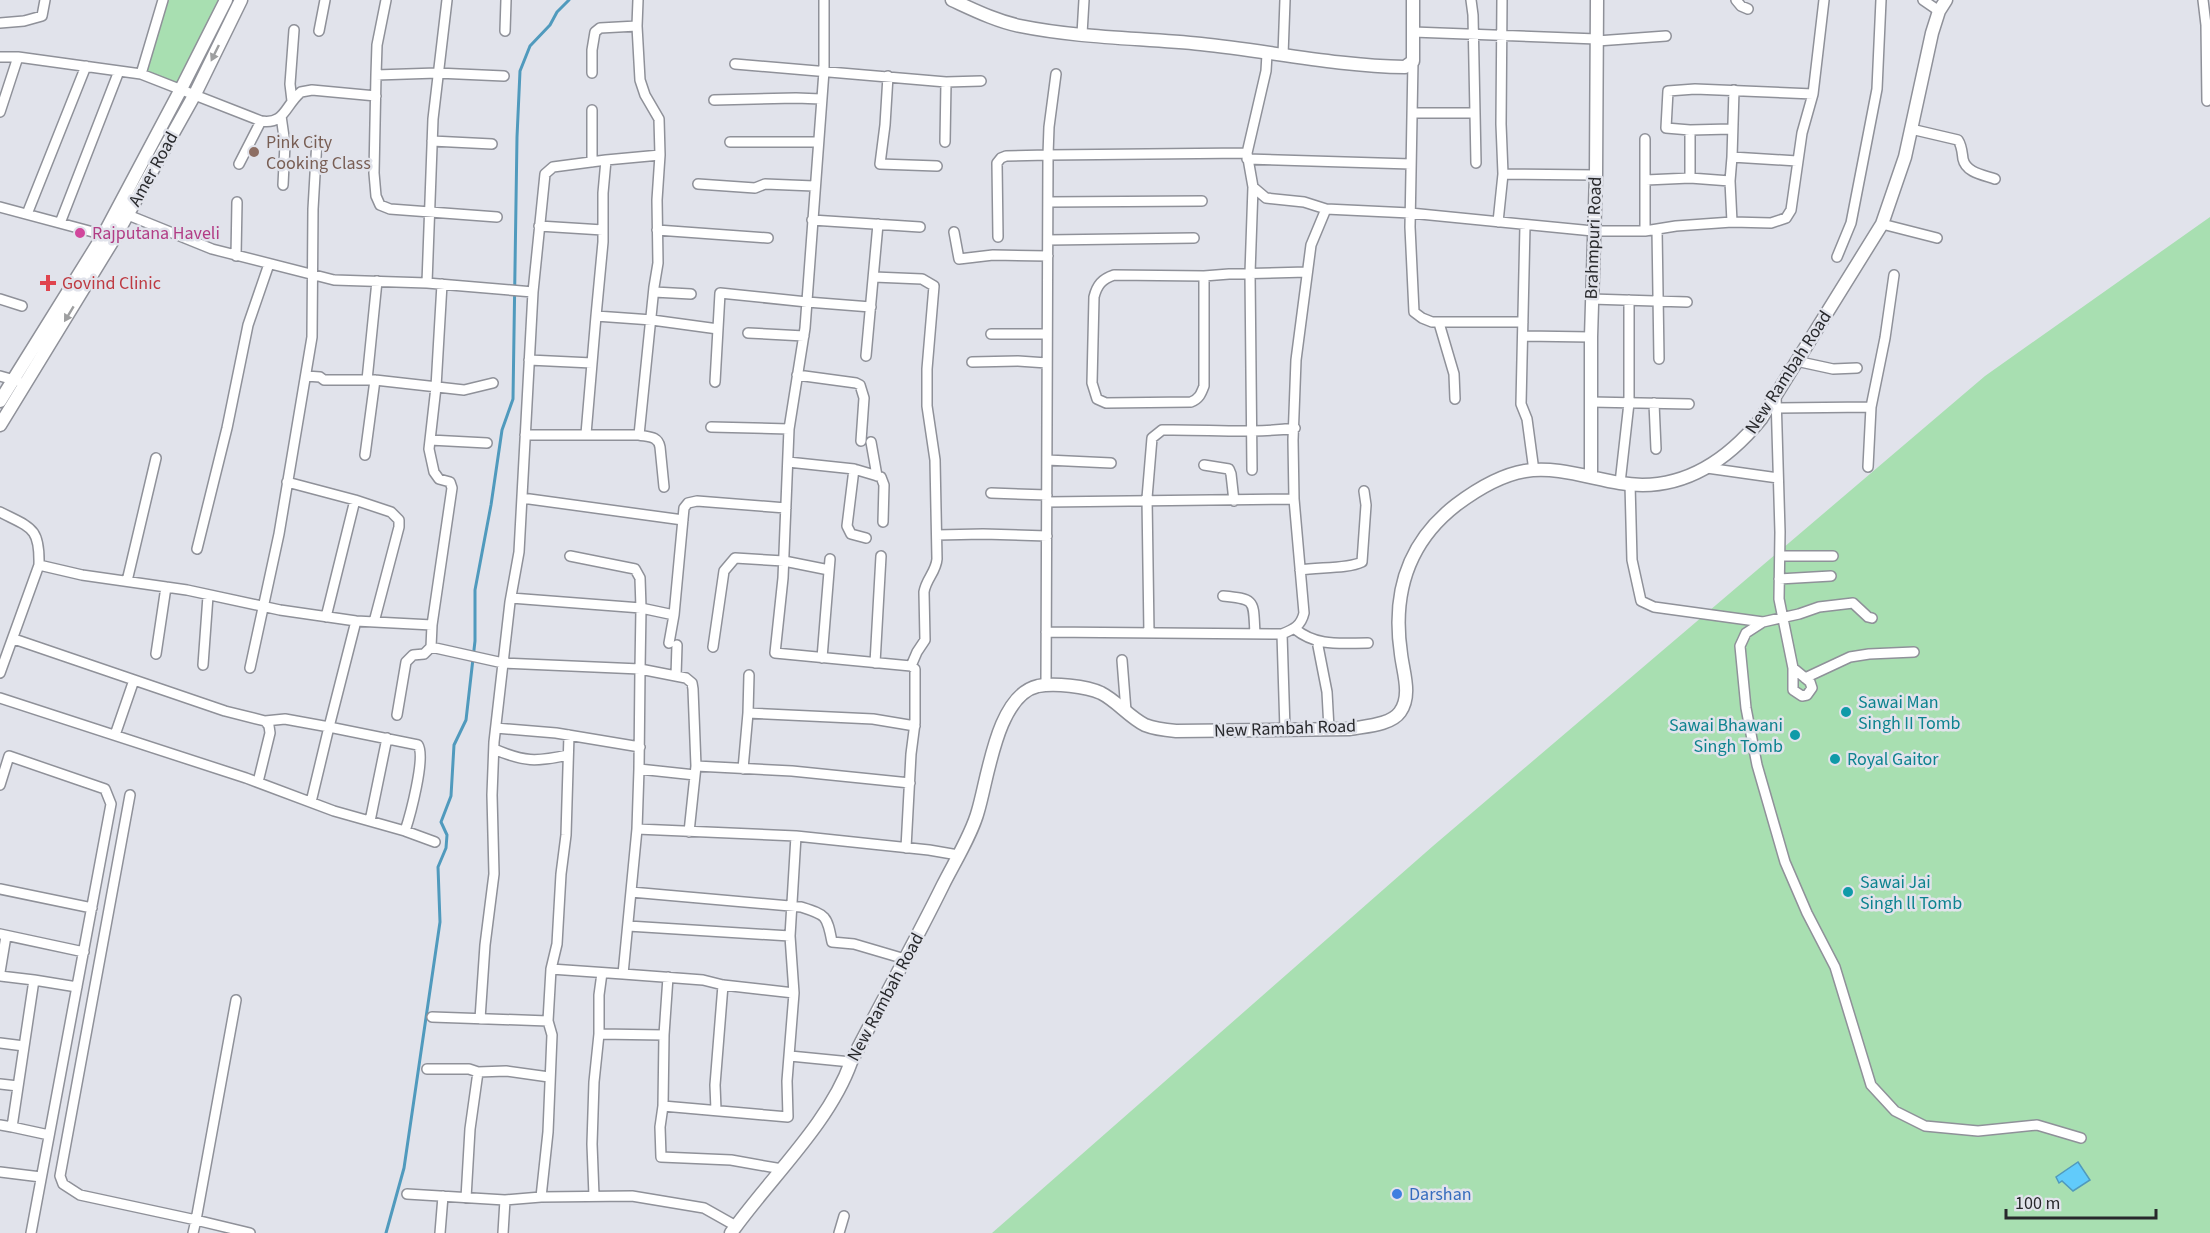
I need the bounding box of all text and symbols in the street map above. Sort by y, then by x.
one-way arrow [210,44,220,61]
street label: Amer Road [123,127,184,211]
place label: Pink City Cooking Class [266,130,371,176]
marker: Pink City Cooking Class [247,145,261,159]
street label: Brahmpuri Road [1579,176,1608,300]
place label: Rajputana Haveli [92,221,220,246]
marker: Rajputana Haveli [73,226,87,240]
place label: Govind Clinic [62,271,161,296]
marker: Govind Clinic [39,274,57,292]
one-way arrow [63,306,74,322]
street label: New Rambah Road [1739,306,1838,439]
place label: Sawai Man Singh II Tomb [1858,690,1961,736]
marker: Sawai Man Singh II Tomb [1839,705,1853,719]
place label: Sawai Bhawani Singh Tomb [1669,713,1783,759]
street label: New Rambah Road [1214,714,1357,743]
marker: Sawai Bhawani Singh Tomb [1788,728,1802,742]
place label: Royal Gaitor [1847,747,1939,772]
marker: Royal Gaitor [1828,752,1842,766]
place label: Sawai Jai Singh ll Tomb [1860,870,1962,916]
marker: Sawai Jai Singh ll Tomb [1841,885,1855,899]
street label: New Rambah Road [841,929,930,1066]
place label: Darshan [1409,1182,1472,1207]
scale bar [2006,1182,2156,1220]
marker: Darshan [1390,1187,1404,1201]
text: 100 m [2015,1191,2060,1216]

